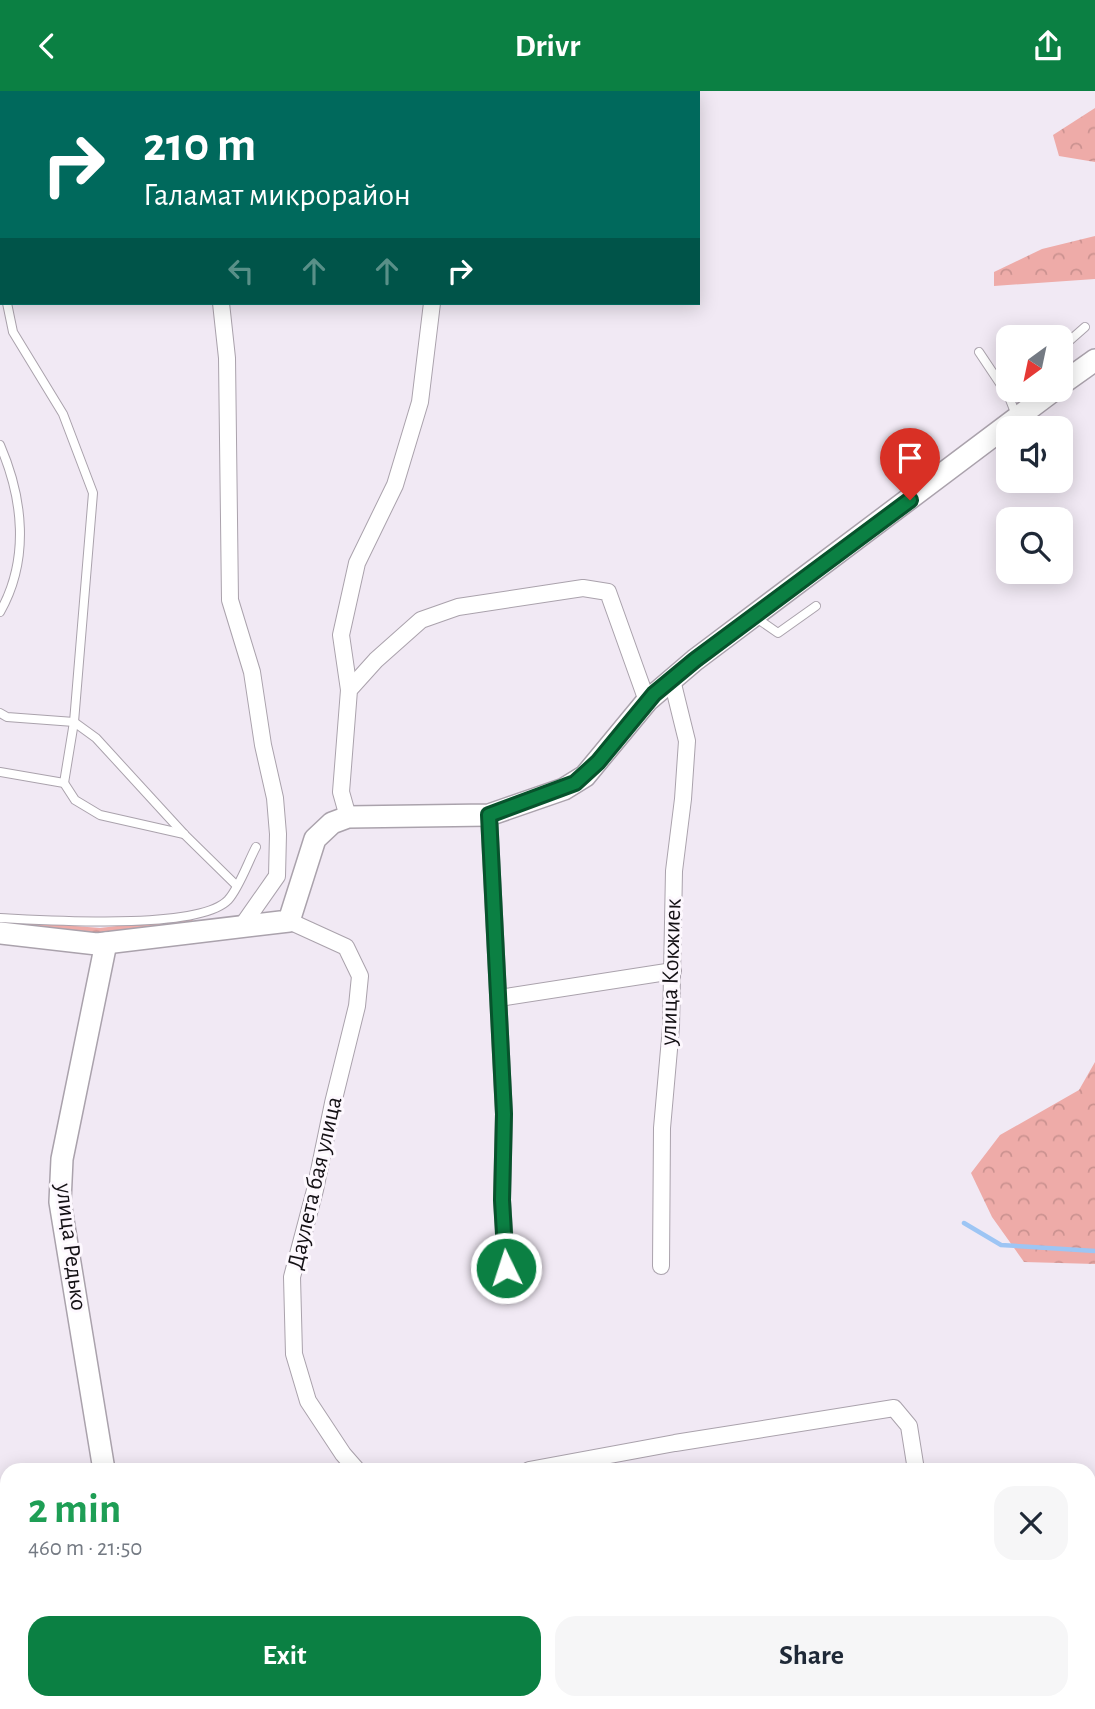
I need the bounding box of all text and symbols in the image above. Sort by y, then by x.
icon: back [28,27,66,65]
icon: share [1029,27,1067,65]
text: Drivr [515,30,580,62]
icon: right [28,119,119,210]
text: 210 m [143,121,256,170]
text: Галамат микрорайон [143,179,411,211]
icon: left [222,252,260,290]
icon: ahead [295,252,333,290]
icon: ahead [368,252,406,290]
icon: right [441,252,479,290]
north arrow [996,325,1073,403]
map controls [996,325,1073,584]
button: sound [996,416,1073,493]
pin [880,428,940,500]
icon: arrive [891,439,929,477]
button: search [996,507,1073,584]
street label: улица Кокжиек [656,898,686,1047]
street label: Даулета бая улица [283,1094,347,1272]
street label: улица Редько [51,1181,91,1312]
position arrow [469,1231,543,1305]
button: close [994,1486,1068,1560]
text: 2 min [28,1488,121,1530]
text: 460 m · 21:50 [28,1537,142,1560]
button: Exit [28,1616,541,1696]
button: Share [555,1616,1068,1696]

